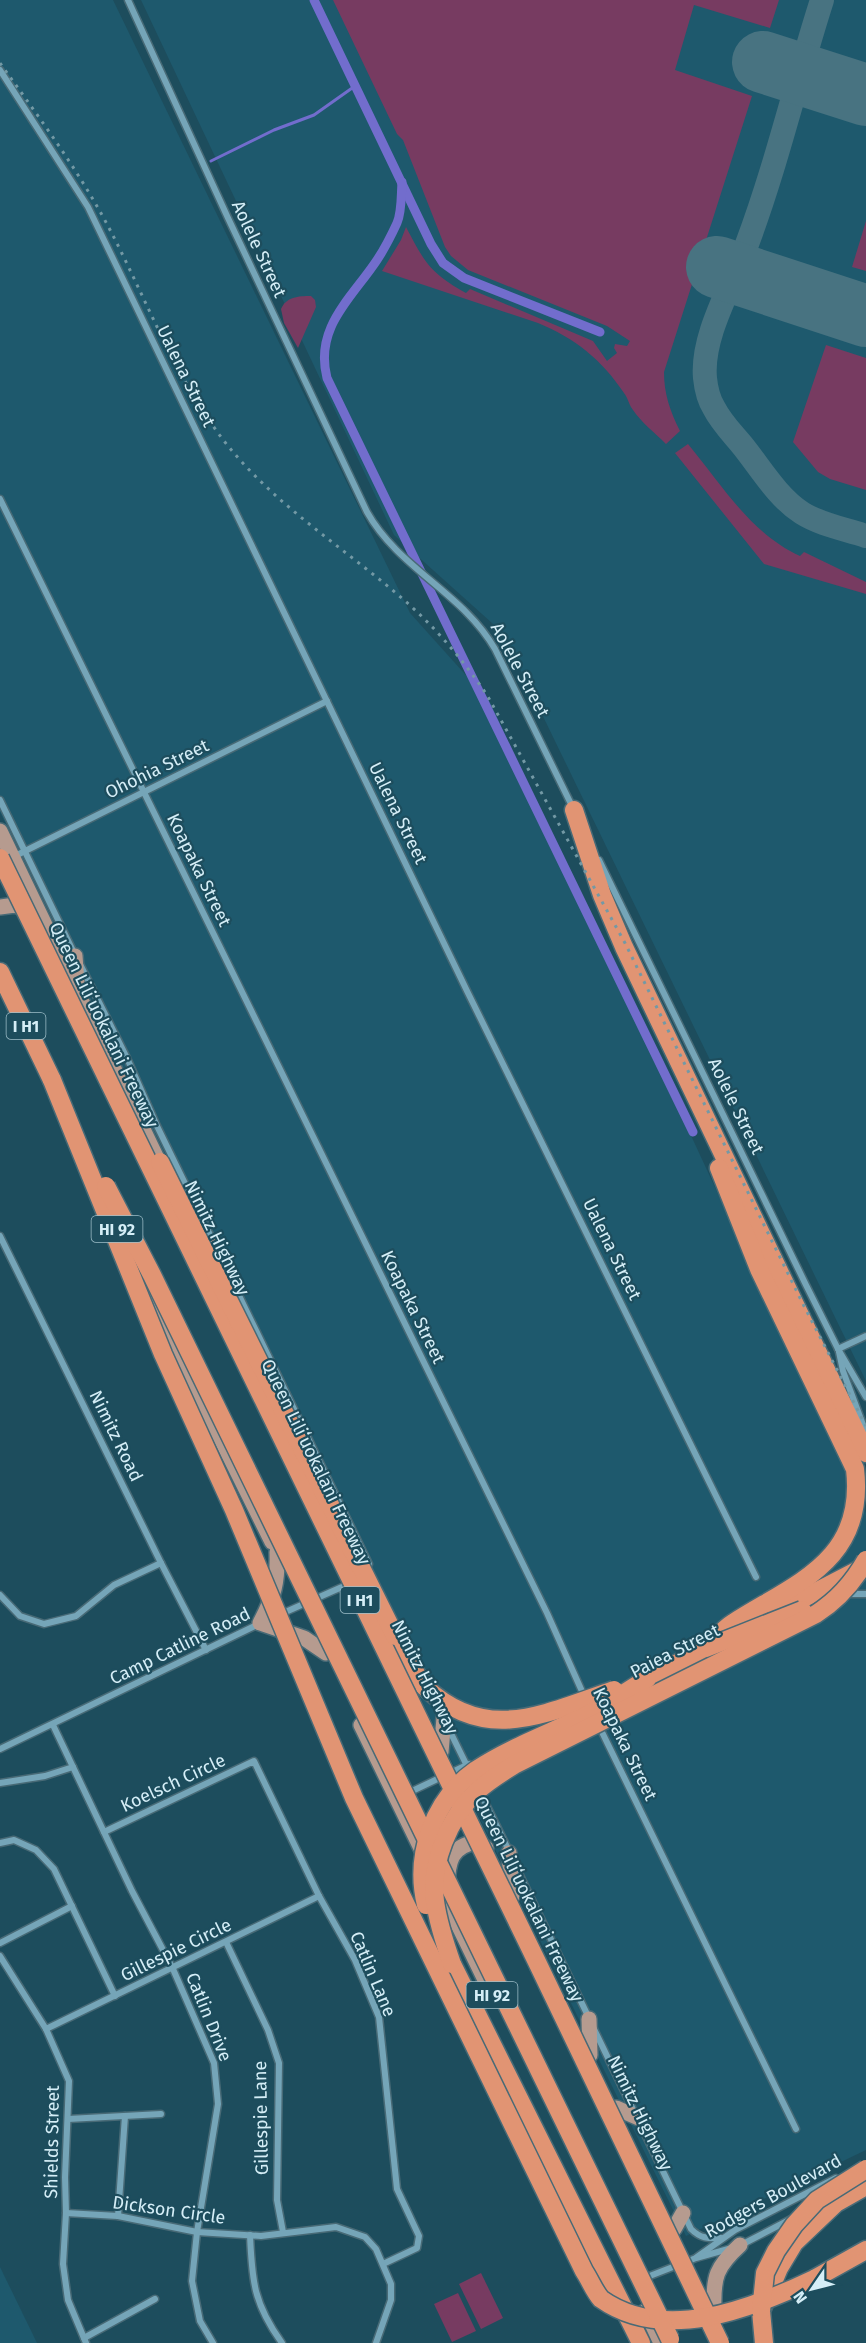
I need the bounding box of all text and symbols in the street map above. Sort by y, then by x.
street label: Aolele Street [227,197,291,301]
street label: Ualena Street [152,322,220,431]
street label: Aolele Street [486,619,554,722]
street label: Ohohia Street [102,734,213,804]
street label: Ualena Street [364,759,432,868]
street label: Koapaka Street [162,810,236,931]
street label: Queen Liliʻuokalani Freeway [45,919,164,1132]
road number: I H1 [6,1013,46,1039]
street label: Aolele Street [703,1054,769,1158]
street label: Nimitz Highway [180,1177,254,1299]
street label: Ualena Street [578,1195,646,1304]
road number: HI 92 [92,1216,142,1242]
street label: Koapaka Street [376,1247,450,1368]
street label: Queen Liliʻuokalani Freeway [257,1356,376,1569]
street label: Nimitz Road [85,1387,147,1485]
road number: I H1 [340,1587,380,1613]
street label: Camp Catline Road [106,1602,254,1690]
street label: Nimitz Highway [387,1616,463,1738]
street label: Paiea Street [627,1619,724,1683]
street label: Koapaka Street [588,1684,662,1805]
street label: Koelsch Circle [117,1749,229,1817]
street label: Queen Liliʻuokalani Freeway [470,1793,589,2006]
street label: Gillespie Circle [117,1914,235,1986]
street label: Catlin Lane [345,1928,401,2020]
street label: Catlin Drive [181,1969,237,2065]
road number: HI 92 [466,1982,518,2008]
street label: Nimitz Highway [603,2052,677,2174]
street label: Gillespie Lane [249,2061,273,2175]
street label: Shields Street [40,2085,64,2199]
street label: Rodgers Boulevard [701,2149,845,2243]
street label: Dickson Circle [111,2191,227,2229]
north arrow [782,2259,842,2319]
text: N [789,2288,811,2307]

